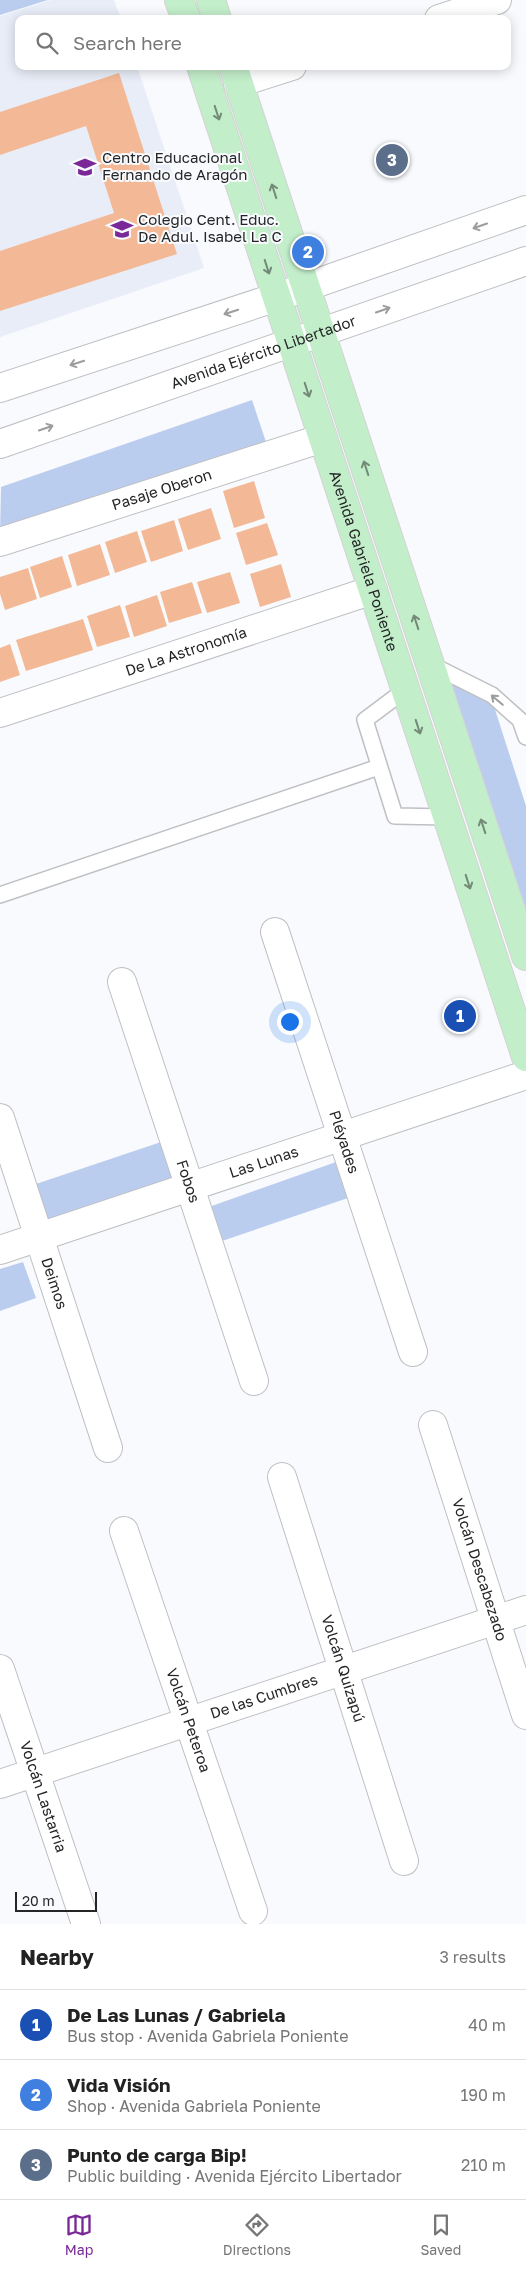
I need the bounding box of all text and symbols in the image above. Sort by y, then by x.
search box [15,15,511,70]
icon: search [33,29,61,57]
text: Search here [73,31,182,54]
one-way arrow [212,104,222,120]
pin: 3 [376,141,408,179]
place label: Centro Educacional Fernando de Aragón [102,148,248,183]
school or university icon: Centro Educacional Fernando de Aragón [72,154,98,180]
one-way arrow [269,183,278,199]
place label: Colegio Cent. Educ. De Adul. Isabel La C [138,210,282,245]
school or university icon: Colegio Cent. Educ. De Adul. Isabel La C [109,216,135,242]
one-way arrow [473,222,488,231]
pin: 2 [292,233,324,271]
one-way arrow [263,259,273,275]
one-way arrow [375,305,390,314]
one-way arrow [223,308,239,318]
street label: Avenida Ejército Libertador [168,311,358,392]
one-way arrow [69,359,85,368]
one-way arrow [303,382,312,397]
one-way arrow [38,423,53,432]
one-way arrow [360,460,370,476]
street label: Pasaje Oberon [109,464,214,513]
street label: Avenida Gabriela Poniente [326,468,402,654]
one-way arrow [411,615,420,631]
street label: De La Astronomía [123,622,249,679]
one-way arrow [491,694,504,705]
one-way arrow [414,719,423,735]
one-way arrow [478,819,488,835]
one-way arrow [464,873,474,889]
pin: 1 [444,997,476,1035]
your location [277,1009,303,1035]
street label: Pléyades [326,1108,364,1175]
street label: Las Lunas [227,1141,300,1181]
street label: Fobos [173,1157,204,1205]
street label: Deimos [38,1255,72,1311]
street label: Volcán Descabezado [449,1496,512,1643]
street label: Volcán Quizapú [318,1613,369,1724]
street label: Volcán Peteroa [163,1666,215,1774]
street label: De las Cumbres [208,1670,320,1722]
street label: Volcán Lastarria [17,1739,71,1855]
scale bar [15,1889,98,1912]
text: 20 m [22,1892,55,1909]
text: Nearby [20,1944,94,1970]
text: 3 results [439,1947,506,1967]
text: De Las Lunas / Gabriela [67,2003,286,2026]
text: 1 [32,2015,40,2035]
text: 40 m [468,2015,506,2035]
text: Bus stop · Avenida Gabriela Poniente [67,2026,349,2046]
text: Vida Visión [67,2073,171,2096]
text: 2 [31,2085,41,2105]
text: 190 m [460,2085,506,2105]
text: Shop · Avenida Gabriela Poniente [67,2096,321,2116]
text: Punto de carga Bip! [67,2143,247,2166]
text: 3 [31,2155,41,2175]
text: 210 m [461,2155,506,2175]
text: Public building · Avenida Ejército Libertador [67,2166,402,2186]
tab: Map [65,2211,93,2258]
tab: Directions [223,2211,291,2258]
tab: Saved [420,2211,461,2258]

